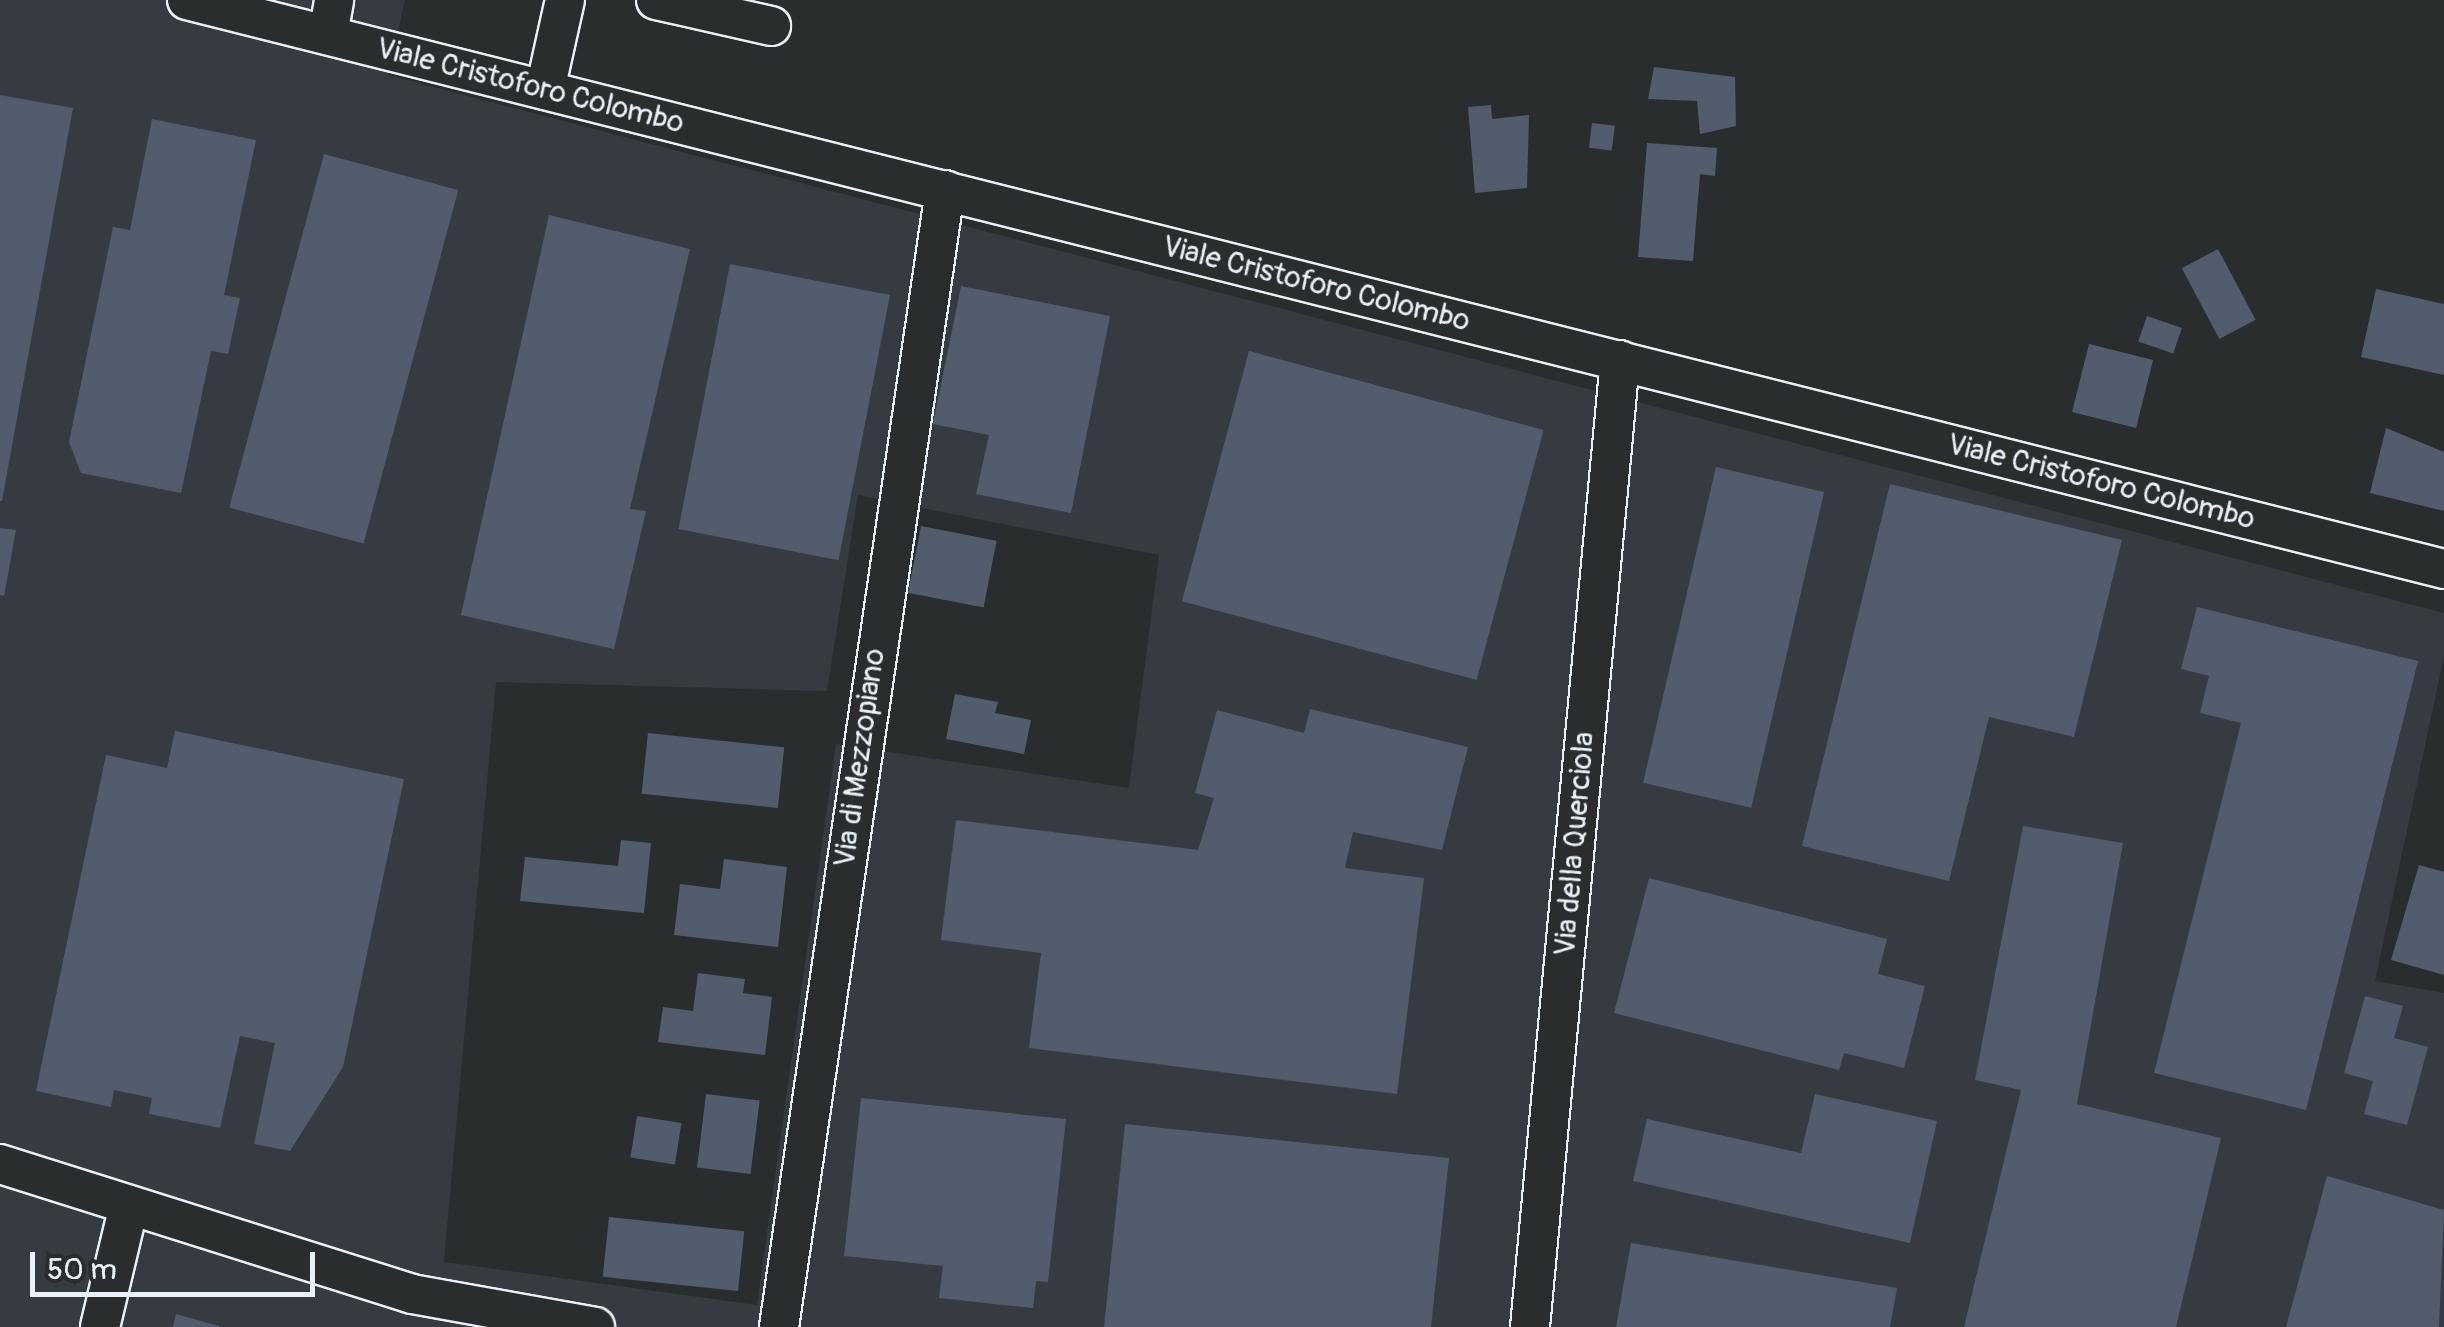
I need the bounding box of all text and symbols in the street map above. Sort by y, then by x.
street label: Viale Cristoforo Colombo [373,30,687,142]
street label: Viale Cristoforo Colombo [1159,228,1473,340]
street label: Viale Cristoforo Colombo [1944,426,2258,538]
street label: Via di Mezzopiano [827,646,893,870]
street label: Via della Querciola [1547,730,1603,958]
scale bar [35,1232,320,1294]
text: 50 m [47,1251,117,1288]

